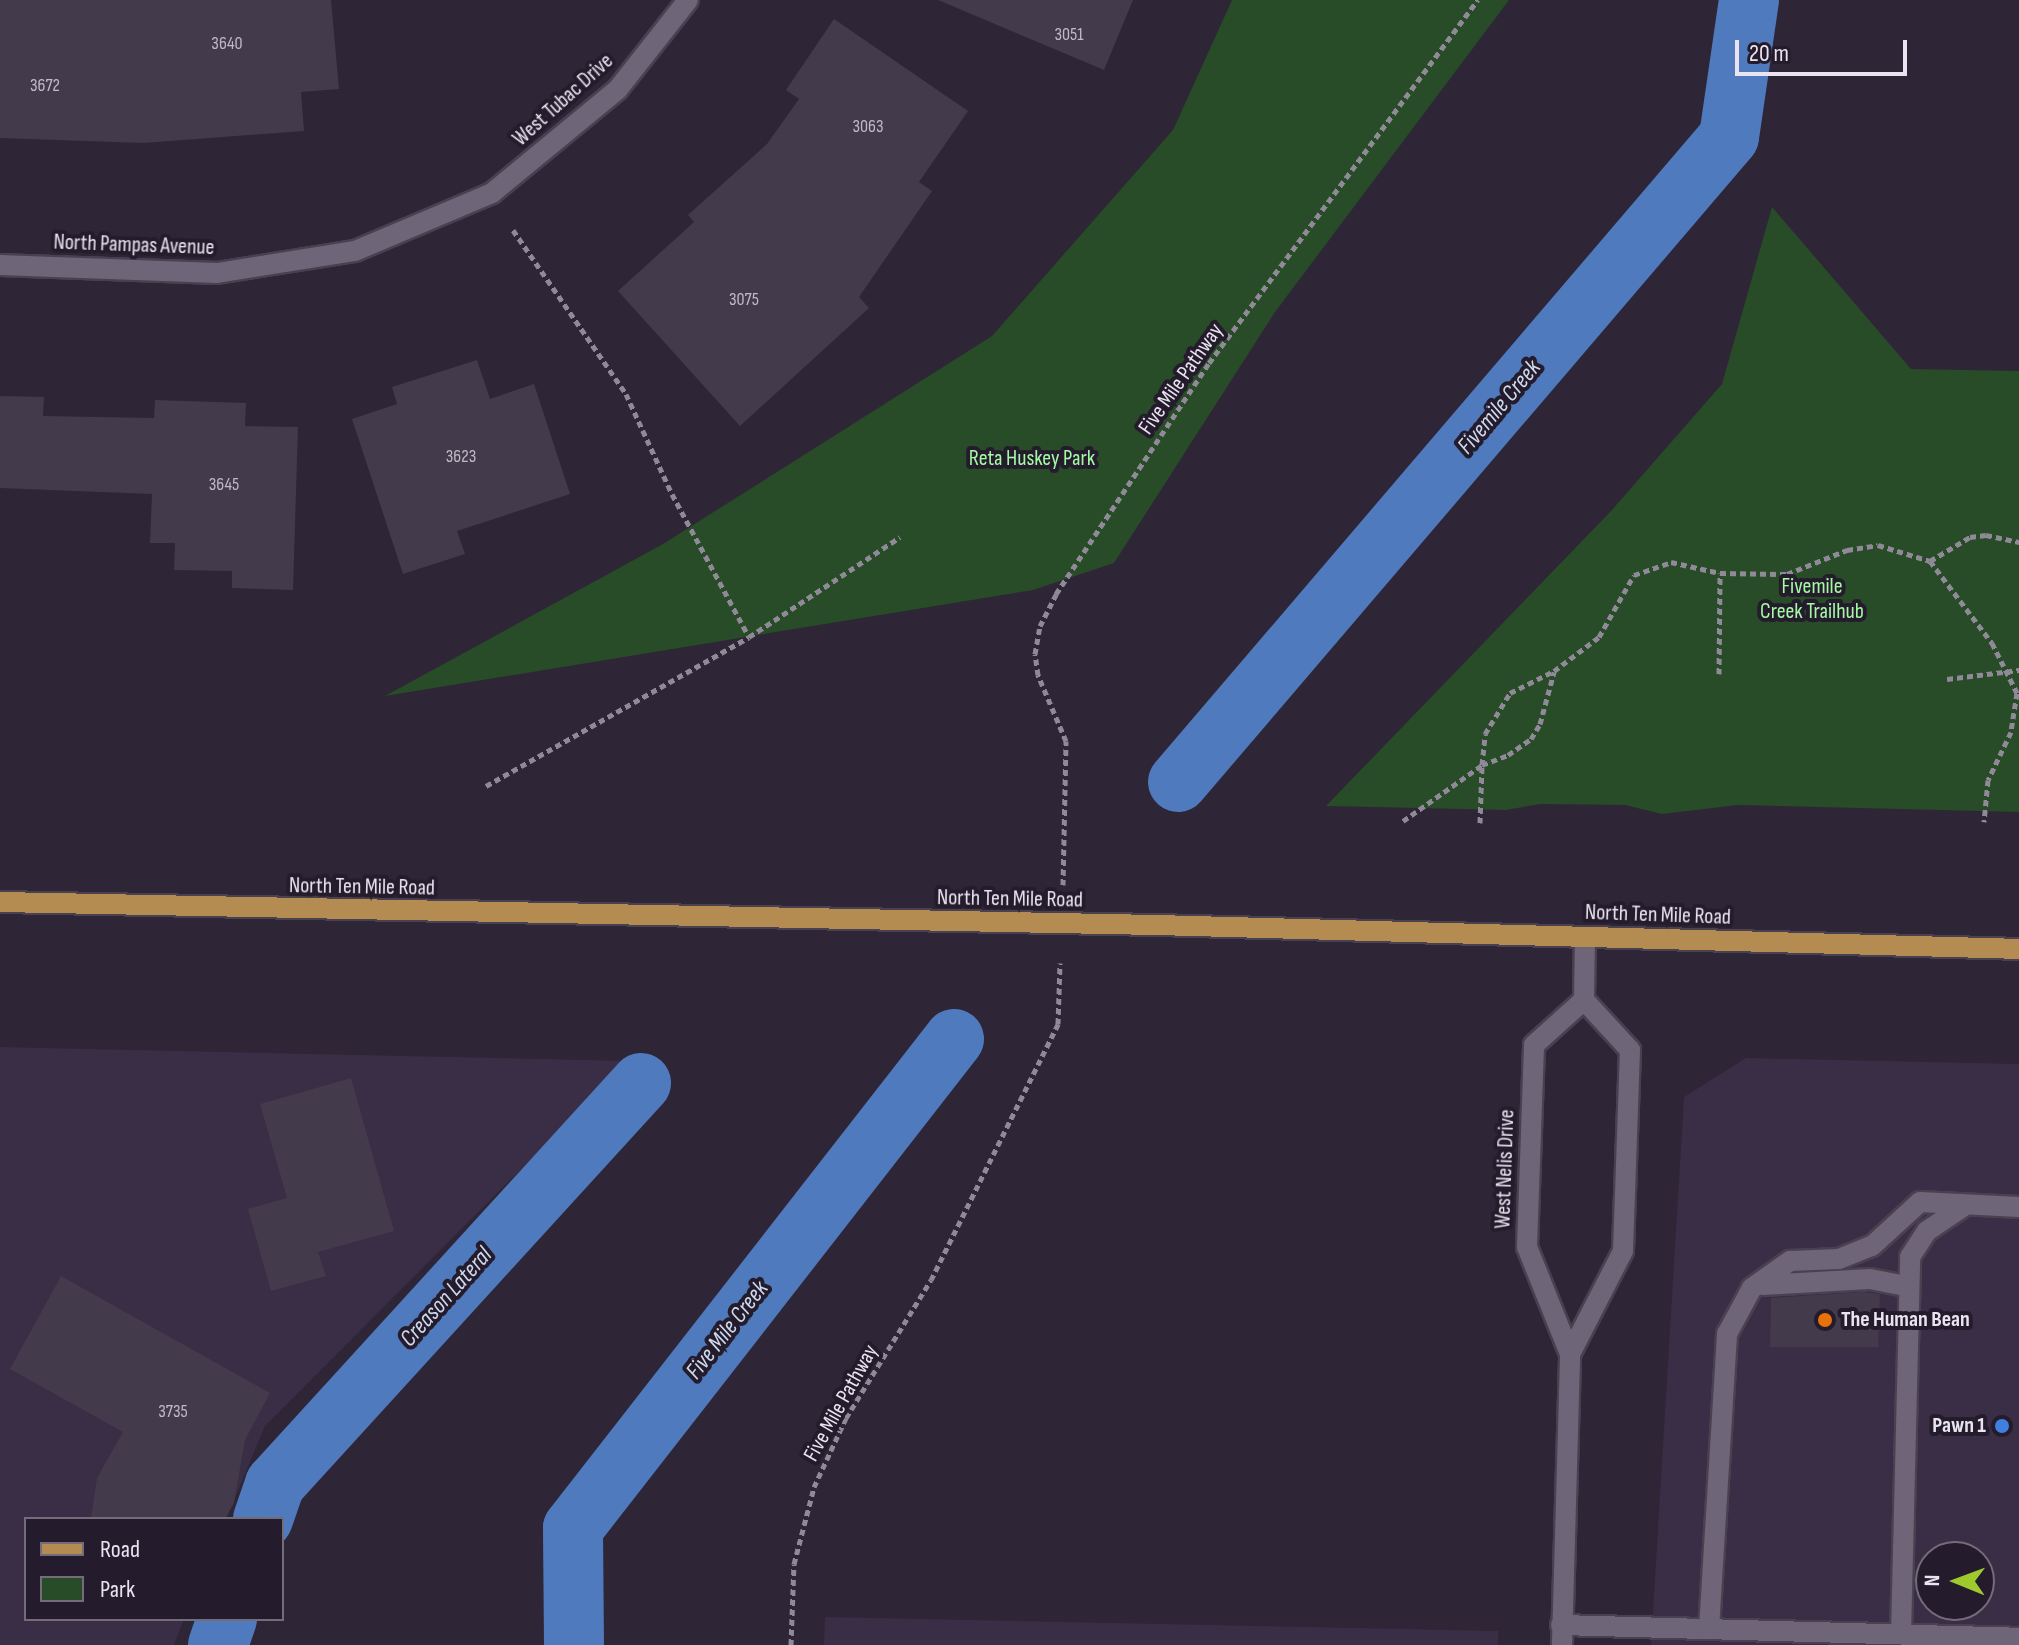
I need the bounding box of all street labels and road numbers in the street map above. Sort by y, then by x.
street label: West Tubac Drive [507,48,619,152]
street label: North Pampas Avenue [53,229,215,261]
street label: Five Mile Pathway [1133,318,1229,440]
street label: North Ten Mile Road [289,873,435,901]
street label: North Ten Mile Road [937,885,1083,913]
street label: North Ten Mile Road [1585,899,1731,931]
street label: West Nelis Drive [1490,1109,1520,1229]
street label: Five Mile Pathway [798,1340,884,1466]

